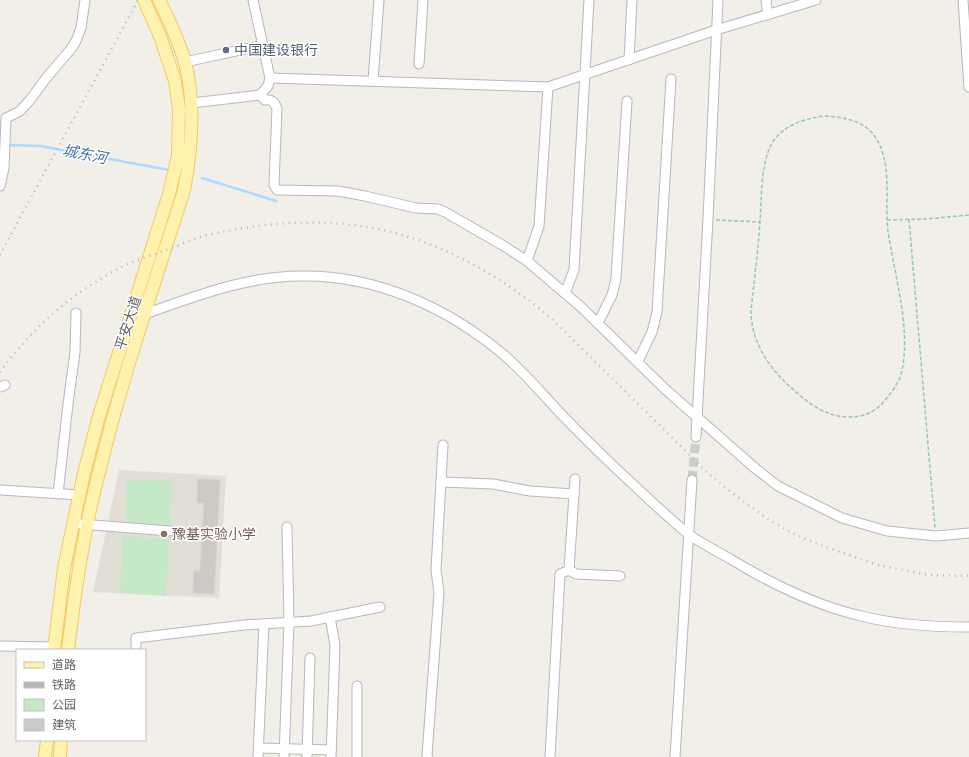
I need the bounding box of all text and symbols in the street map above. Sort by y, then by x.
place label: 中国建设银行 [234,41,318,59]
marker: 中国建设银行 [221,45,231,55]
water label: 城东河 [61,140,112,168]
street label: 平安大道 [111,294,145,352]
place label: 豫基实验小学 [172,525,256,543]
marker: 豫基实验小学 [159,529,169,539]
legend [16,649,146,741]
text: 道路 [52,657,76,672]
text: 铁路 [52,677,76,692]
text: 公园 [52,697,76,712]
text: 建筑 [52,717,76,732]

